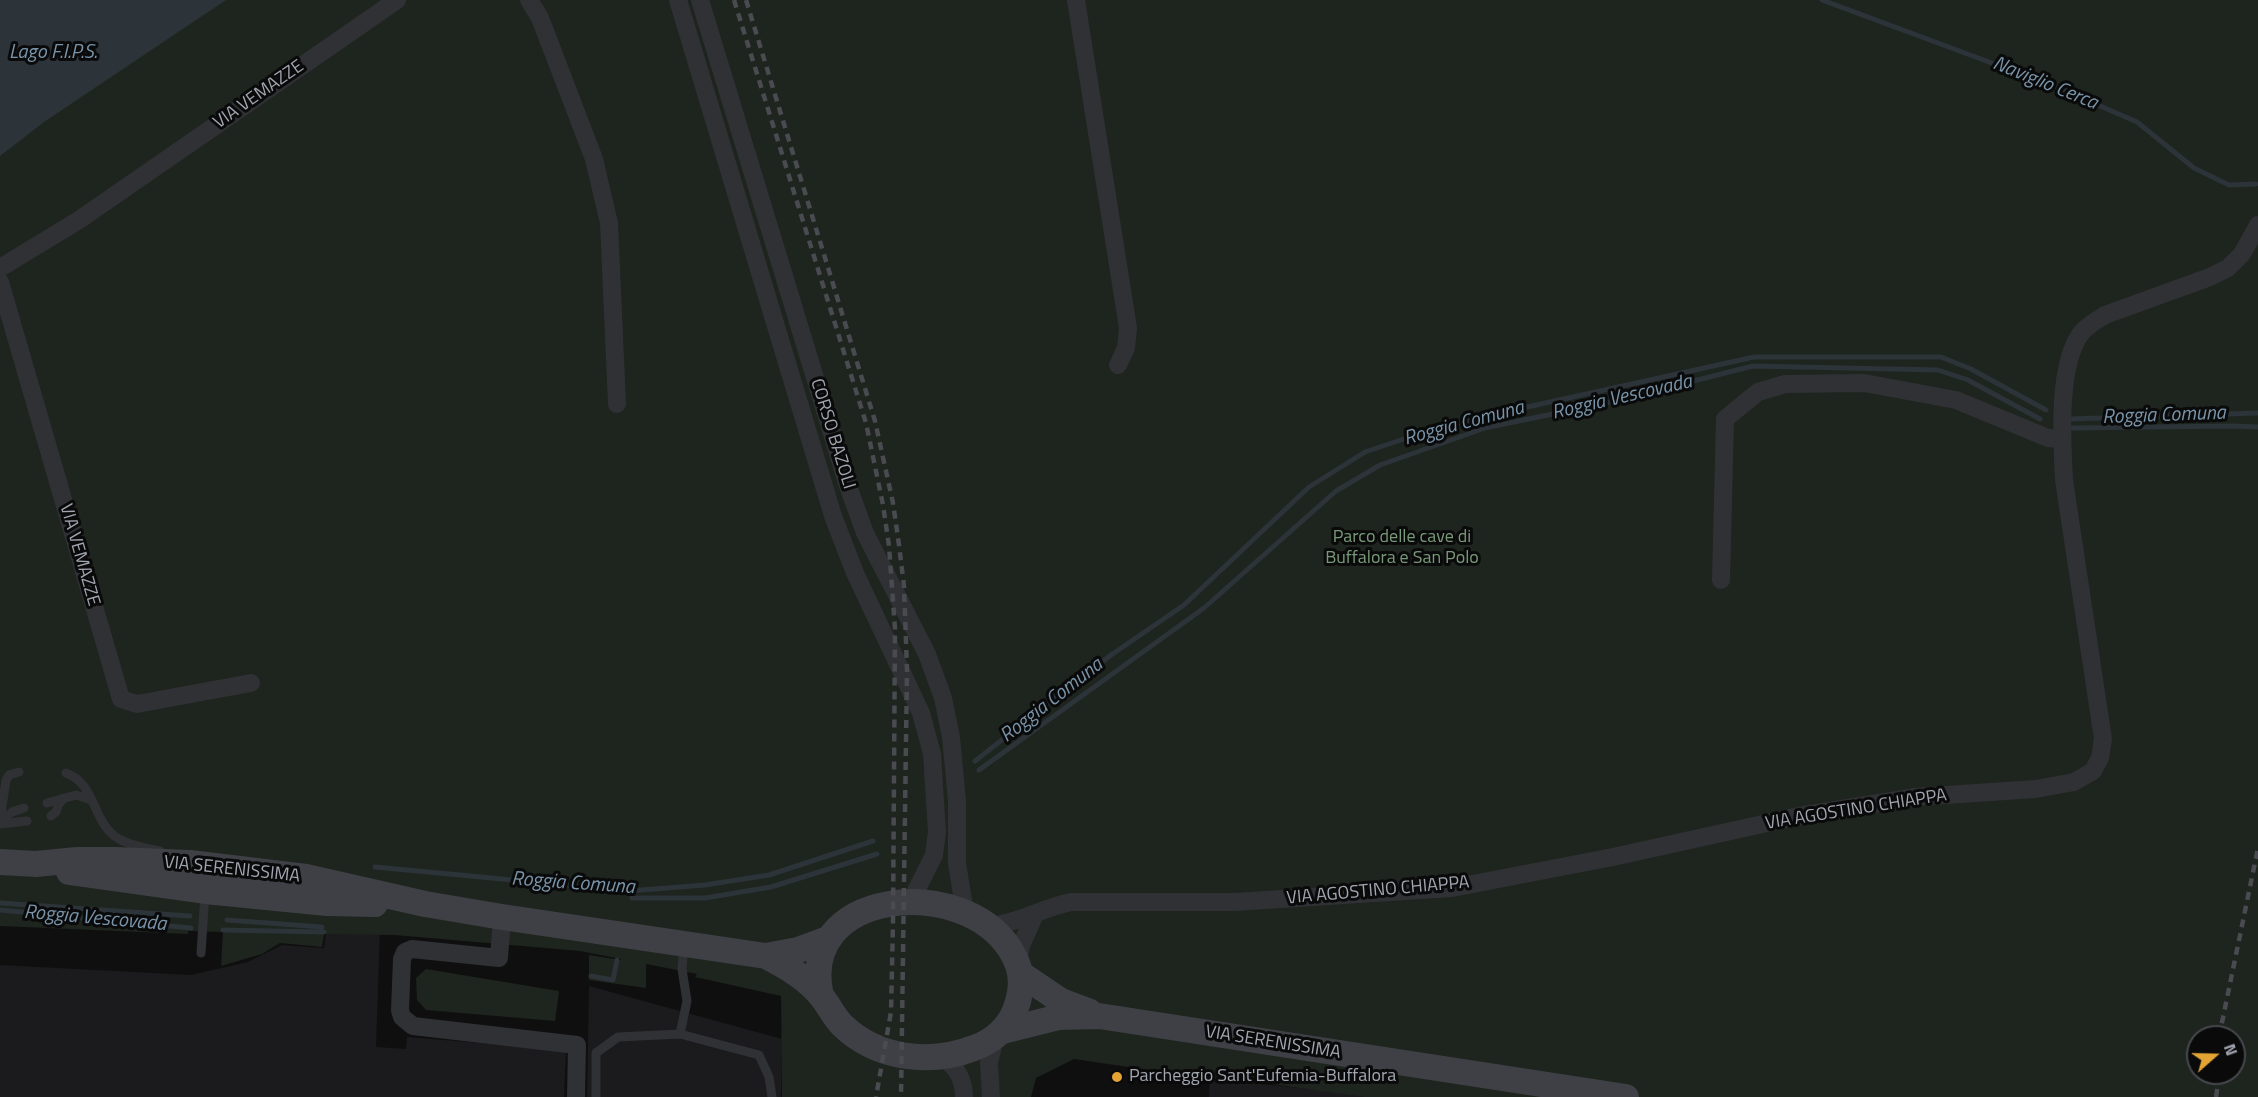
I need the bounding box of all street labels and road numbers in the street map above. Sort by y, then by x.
street label: VIA VEMAZZE [210,56,308,134]
street label: CORSO BAZOLI [805,376,859,492]
street label: VIA VEMAZZE [54,501,104,609]
street label: VIA AGOSTINO CHIAPPA [1764,785,1948,835]
street label: VIA SERENISSIMA [163,852,301,888]
street label: VIA AGOSTINO CHIAPPA [1286,872,1470,910]
street label: VIA SERENISSIMA [1204,1022,1342,1064]

